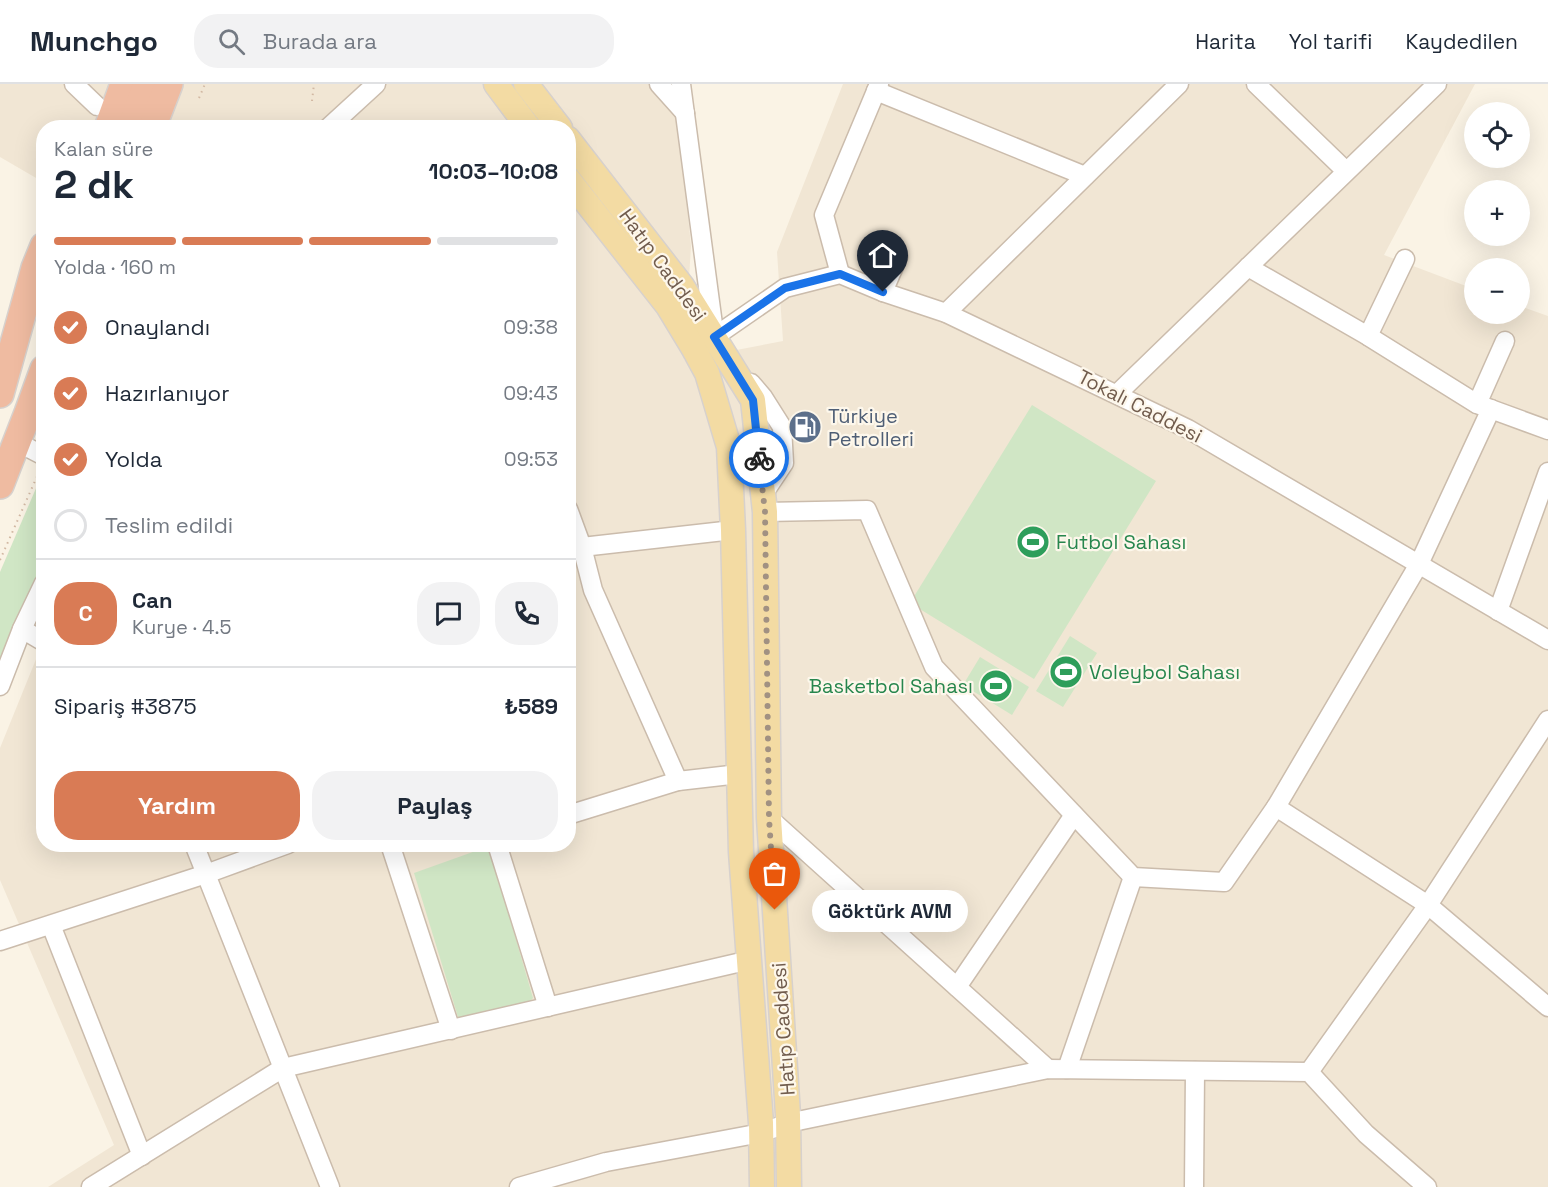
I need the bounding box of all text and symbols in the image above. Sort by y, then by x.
search box [194,14,614,68]
text: Munchgo [30,23,158,59]
icon: search [215,25,248,58]
text: Burada ara [263,27,377,55]
text: Harita [1195,28,1256,55]
text: Yol tarifi [1289,28,1372,55]
text: Kaydedilen [1405,28,1518,55]
map controls [1464,102,1530,324]
button: locate [1464,102,1530,168]
text: Kalan süre [54,136,153,162]
text: 10:03–10:08 [429,157,558,185]
text: 2 dk [54,160,134,209]
button: + [1464,180,1530,246]
street label: Hatıp Caddesi [613,203,713,327]
pin [857,230,908,292]
icon: home [866,239,899,272]
text: Yolda · 160 m [54,254,176,280]
button: − [1464,258,1530,324]
icon: check [54,311,87,344]
text: Onaylandı [105,313,210,341]
text: 09:38 [503,314,558,340]
street label: Tokalı Caddesi [1073,363,1207,449]
icon: check [54,377,87,410]
text: Hazırlanıyor [105,379,230,407]
text: 09:43 [503,380,558,406]
place label: Türkiye Petrolleri [828,403,914,452]
fuel station icon: Türkiye Petrolleri [787,409,823,445]
courier [729,428,789,488]
icon: bike [743,442,776,475]
icon: check [54,443,87,476]
text: Yolda [105,445,162,473]
text: 09:53 [504,446,558,472]
text: Teslim edildi [105,511,233,539]
sports icon: Futbol Sahası [1015,524,1051,560]
place label: Futbol Sahası [1056,529,1186,555]
button: chat [417,582,480,645]
button: phone [495,582,558,645]
text: Can [132,586,172,614]
text: C [78,599,93,627]
text: Kurye · 4.5 [132,614,231,640]
sports icon: Voleybol Sahası [1048,654,1084,690]
place label: Voleybol Sahası [1089,659,1240,685]
sports icon: Basketbol Sahası [978,668,1014,704]
place label: Basketbol Sahası [809,673,973,699]
text: Sipariş #3875 [54,692,197,720]
text: ₺589 [504,692,558,720]
button: Yardım [54,771,300,840]
button: Paylaş [312,771,558,840]
pin [749,848,800,910]
icon: bag [758,857,791,890]
callout: Göktürk AVM [811,889,967,931]
text: Göktürk AVM [828,898,952,924]
street label: Hatıp Caddesi [765,962,801,1096]

